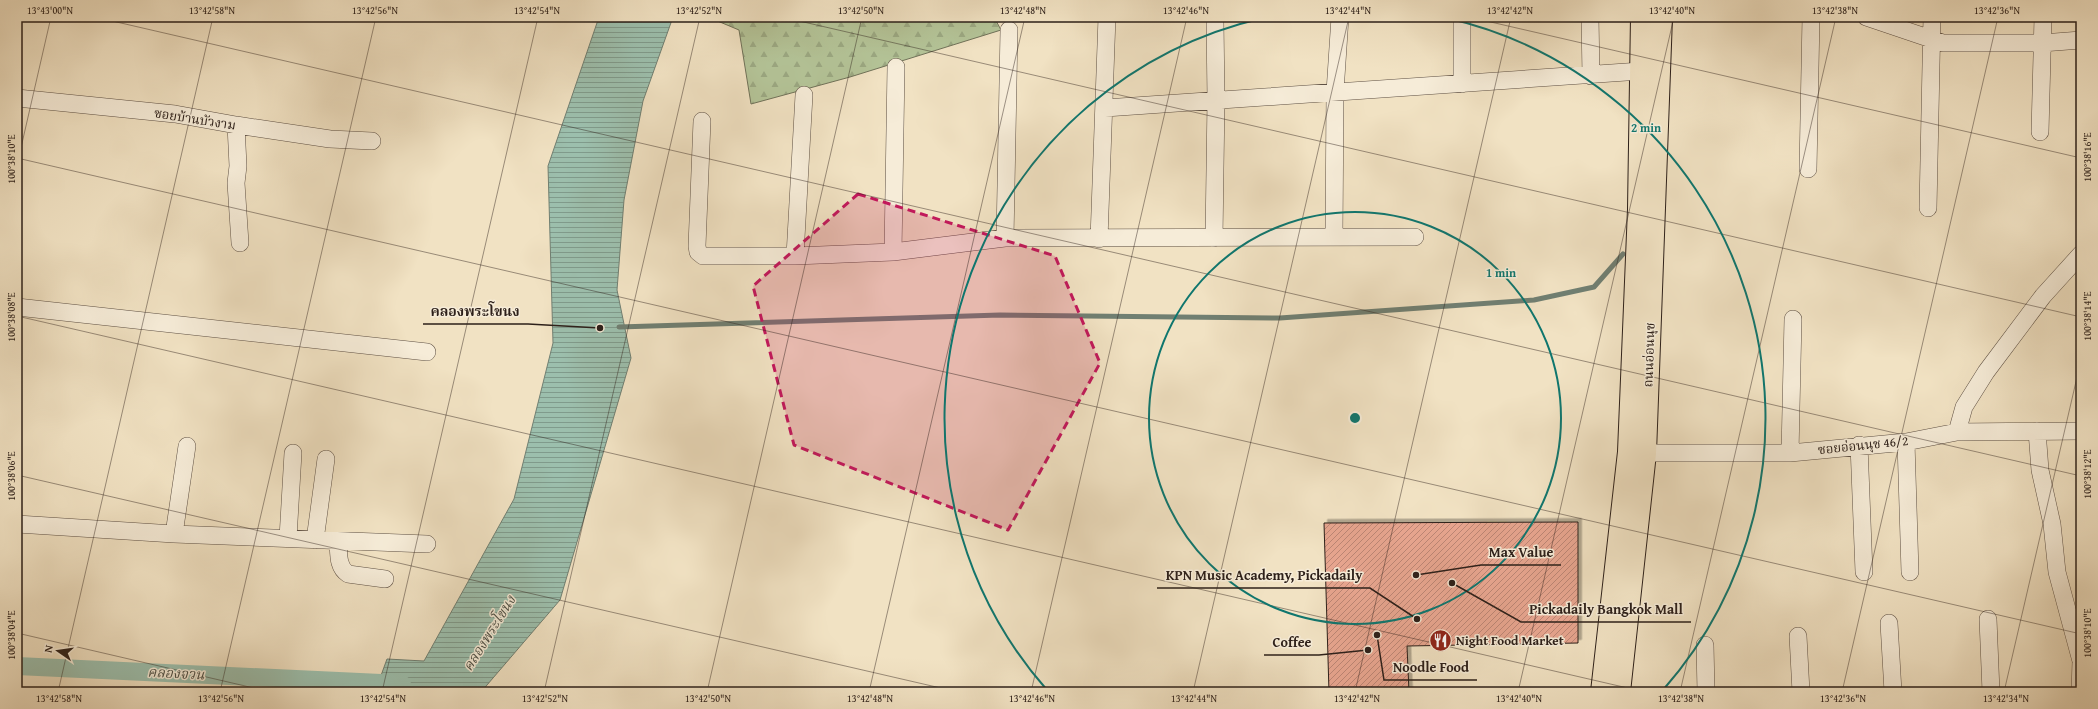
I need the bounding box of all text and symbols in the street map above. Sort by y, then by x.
text: 13°43'00"N [27,3,73,18]
text: 13°42'58"N [189,3,235,18]
text: 13°42'56"N [352,3,398,18]
text: 13°42'54"N [514,3,560,18]
text: 13°42'52"N [676,3,722,18]
text: 13°42'50"N [838,3,884,18]
text: 13°42'48"N [1000,3,1046,18]
text: 13°42'46"N [1163,3,1209,18]
text: 13°42'44"N [1325,3,1371,18]
text: 13°42'42"N [1487,3,1533,18]
text: 13°42'40"N [1649,3,1695,18]
text: 13°42'38"N [1812,3,1858,18]
text: 13°42'36"N [1974,3,2020,18]
street label: ซอยบ้านบัวงาม [153,103,237,135]
text: 2 min [1631,119,1661,136]
text: 100°38'16"E [2080,132,2095,182]
text: 100°38'10"E [4,134,19,184]
text: 1 min [1486,264,1516,281]
text: 100°38'14"E [2080,291,2095,341]
text: 100°38'08"E [4,292,19,342]
callout: คลองพระโขนง [423,298,528,324]
text: คลองพระโขนง [430,301,520,321]
street label: ถนนอ่อนนุช [1638,322,1660,388]
centre of rings [1348,411,1362,425]
street label: ซอยอ่อนนุช 46/2 [1817,431,1909,459]
text: 100°38'12"E [2080,449,2095,499]
text: 100°38'06"E [4,451,19,501]
callout: Max Value [1481,539,1561,565]
text: Max Value [1489,542,1553,562]
callout: KPN Music Academy, Pickadaily [1157,562,1370,588]
text: KPN Music Academy, Pickadaily [1166,565,1363,585]
water label: คลองพระโขนง [458,591,521,675]
callout: Pickadaily Bangkok Mall [1521,596,1691,622]
text: Pickadaily Bangkok Mall [1529,599,1683,619]
text: 100°38'10"E [2080,608,2095,658]
text: 100°38'04"E [4,610,19,660]
restaurant icon: Night Food Market [1427,627,1453,653]
callout: Coffee [1264,629,1319,655]
north arrow [38,631,78,671]
place label: Night Food Market [1456,631,1564,650]
text: Coffee [1273,632,1312,652]
text: N [40,643,57,654]
callout: Noodle Food [1384,654,1477,680]
text: Noodle Food [1393,657,1469,677]
water label: คลองจวน [147,662,206,685]
text: 13°42'58"N [36,691,82,706]
text: 13°42'56"N [198,691,244,706]
text: 13°42'54"N [360,691,406,706]
text: 13°42'52"N [522,691,568,706]
text: 13°42'50"N [685,691,731,706]
text: 13°42'48"N [847,691,893,706]
text: 13°42'46"N [1009,691,1055,706]
text: 13°42'44"N [1171,691,1217,706]
text: 13°42'42"N [1334,691,1380,706]
text: 13°42'40"N [1496,691,1542,706]
text: 13°42'38"N [1658,691,1704,706]
text: 13°42'36"N [1820,691,1866,706]
text: 13°42'34"N [1983,691,2029,706]

